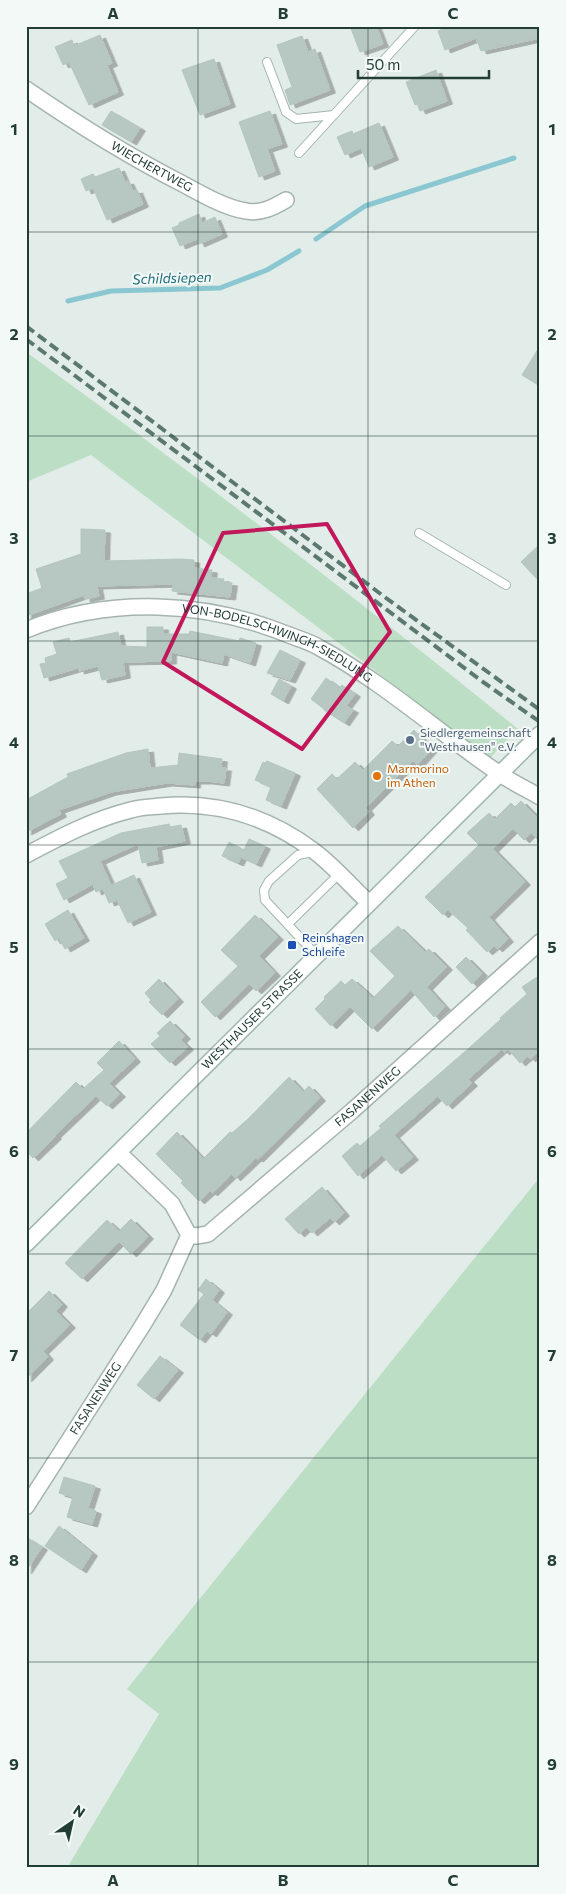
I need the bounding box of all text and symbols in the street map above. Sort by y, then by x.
text: A [107,3,119,22]
text: B [278,3,289,22]
text: C [448,3,459,22]
scale bar [358,48,490,80]
text: 50 m [366,55,400,73]
text: 1 [10,119,18,138]
text: 1 [548,119,556,138]
street label: WIECHERTWEG [109,138,195,194]
water label: Schildsiepen [132,268,212,287]
text: 2 [9,324,19,343]
text: 2 [547,324,557,343]
text: 3 [9,528,19,547]
text: 3 [547,528,557,547]
street label: VON-BODELSCHWINGH-SIEDLUNG [181,601,375,684]
place label: Siedlergemeinschaft "Westhausen" e.V. [420,725,531,753]
text: 4 [9,732,19,751]
text: 4 [547,732,557,751]
marker: Siedlergemeinschaft "Westhausen" e.V. [404,734,416,746]
place label: Marmorino im Athen [387,761,449,789]
marker: Marmorino im Athen [371,770,383,782]
place label: Reinshagen Schleife [302,930,364,958]
text: 5 [9,937,19,956]
text: 5 [547,937,557,956]
marker: Reinshagen Schleife [286,939,298,951]
street label: WESTHAUSER STRASSE [198,966,305,1072]
street label: FASANENWEG [331,1063,403,1129]
text: 6 [9,1141,19,1160]
text: 6 [547,1141,557,1160]
text: 7 [10,1345,19,1364]
text: 7 [548,1345,557,1364]
street label: FASANENWEG [66,1359,123,1437]
text: 8 [9,1550,19,1569]
text: 8 [547,1550,557,1569]
text: 9 [9,1754,19,1773]
text: 9 [547,1754,557,1773]
north arrow [48,1796,98,1846]
text: N [70,1801,89,1821]
text: A [107,1870,119,1889]
text: B [278,1870,289,1889]
text: C [448,1870,459,1889]

